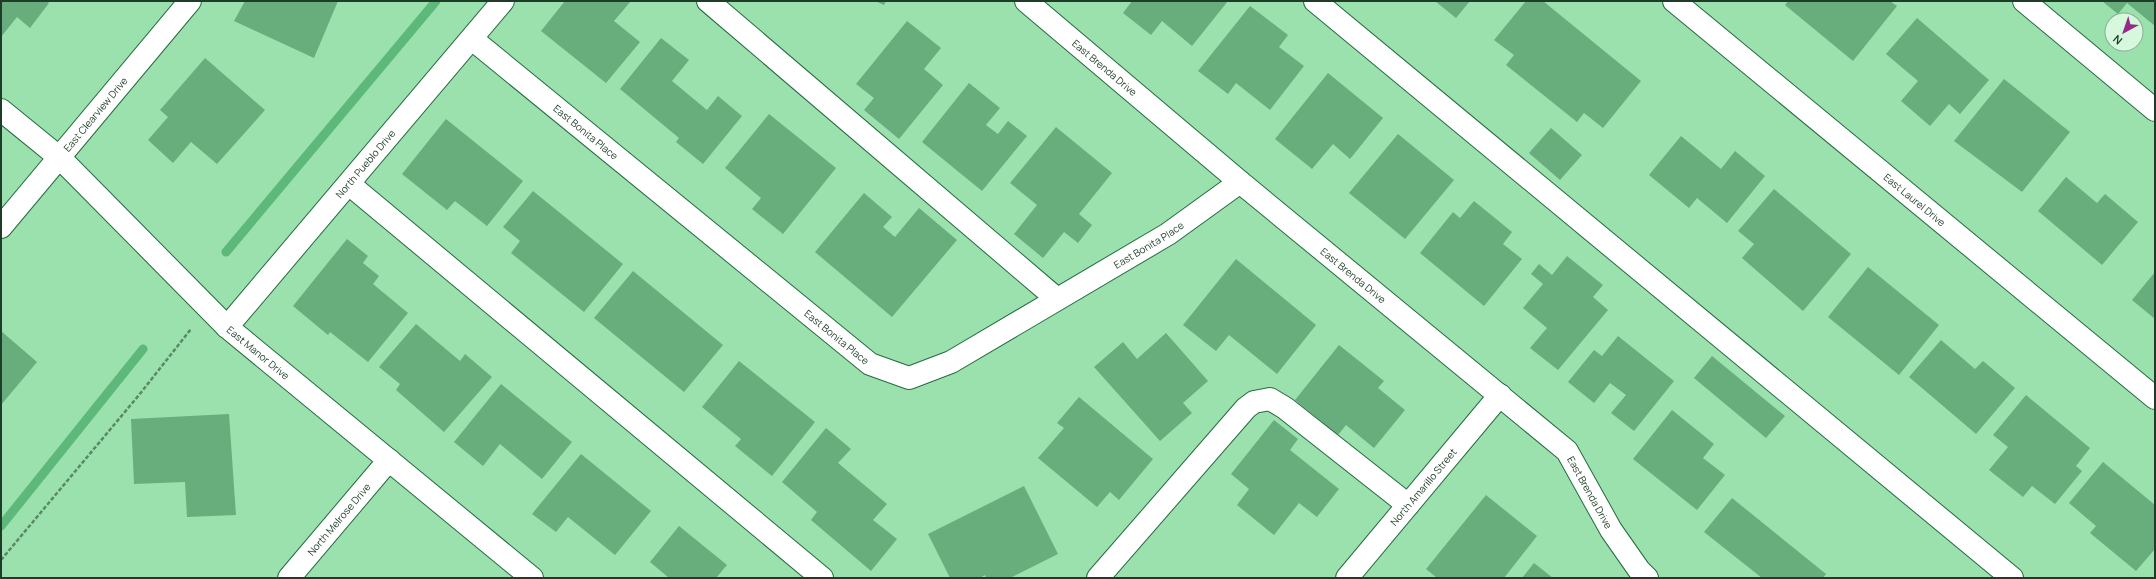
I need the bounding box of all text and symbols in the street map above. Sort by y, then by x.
north arrow [2104,12,2144,52]
text: N [2109,32,2125,48]
street label: East Brenda Drive [1069,36,1140,99]
street label: East Clearview Drive [60,74,131,154]
street label: East Bonita Place [551,101,621,163]
street label: North Pueblo Drive [332,126,398,201]
street label: East Laurel Drive [1881,170,1949,229]
street label: East Bonita Place [1111,218,1187,272]
street label: East Brenda Drive [1318,244,1389,306]
street label: East Bonita Place [802,306,872,368]
street label: East Manor Drive [224,323,293,383]
street label: North Amarillo Street [1387,445,1460,528]
street label: East Brenda Drive [1564,454,1616,531]
street label: North Melrose Drive [304,480,374,558]

